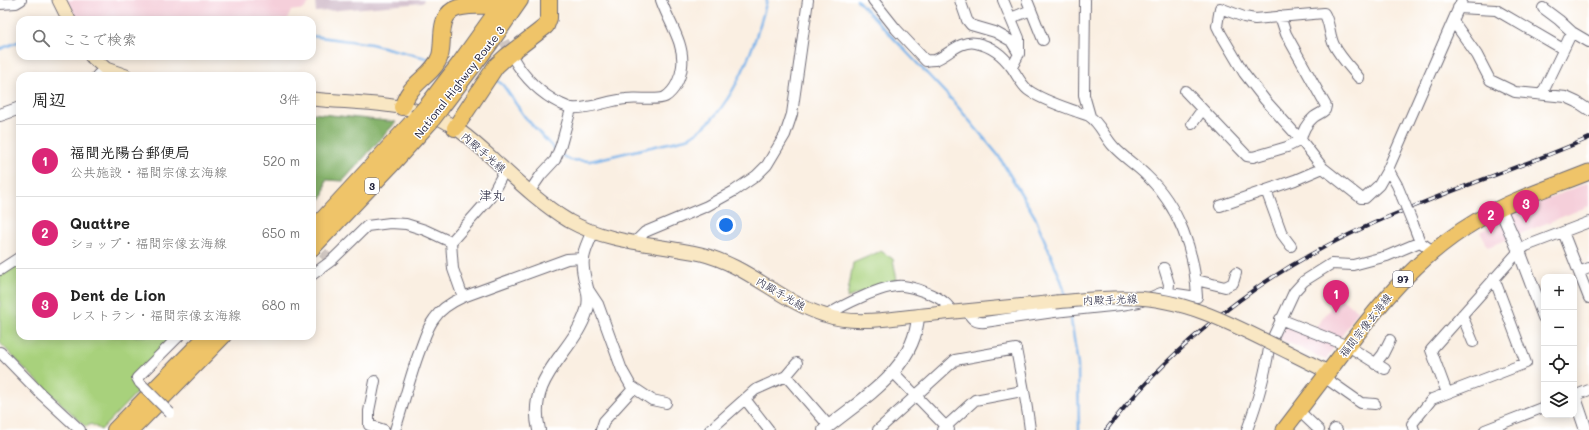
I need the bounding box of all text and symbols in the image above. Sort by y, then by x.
search box [16,16,316,60]
street label: National Highway Route 3 [410,22,508,141]
icon: search [30,27,52,49]
text: ここで検索 [62,29,137,49]
text: 周辺 [32,88,66,110]
text: 3件 [279,90,300,107]
street label: 内殿手光線 [458,128,510,176]
text: 福間光陽台郵便局 [70,142,190,162]
text: 1 [42,152,48,169]
text: 520 m [263,152,300,169]
text: 公共施設 · 福間宗像玄海線 [70,163,227,180]
road number: 3 [365,178,379,194]
district label: 津丸 [479,186,505,203]
pin: 3 [1513,190,1539,223]
pin: 2 [1478,201,1504,234]
text: Quattre [70,213,130,233]
your location [716,215,736,235]
text: 2 [41,224,49,241]
text: 650 m [262,224,300,241]
text: ショップ · 福間宗像玄海線 [70,234,226,251]
road number: 97 [1393,271,1413,287]
street label: 内殿手光線 [753,273,809,313]
map controls [1541,274,1577,418]
button: + [1541,274,1577,310]
pin: 1 [1323,280,1349,313]
text: Dent de Lion [70,285,166,305]
street label: 福間宗像玄海線 [1335,290,1395,360]
street label: 内殿手光線 [1082,291,1138,307]
text: 3 [41,296,49,313]
text: 680 m [262,296,300,313]
text: レストラン · 福間宗像玄海線 [70,306,241,323]
button: − [1541,310,1577,346]
button: locate [1541,346,1577,382]
button: layers [1541,382,1577,418]

